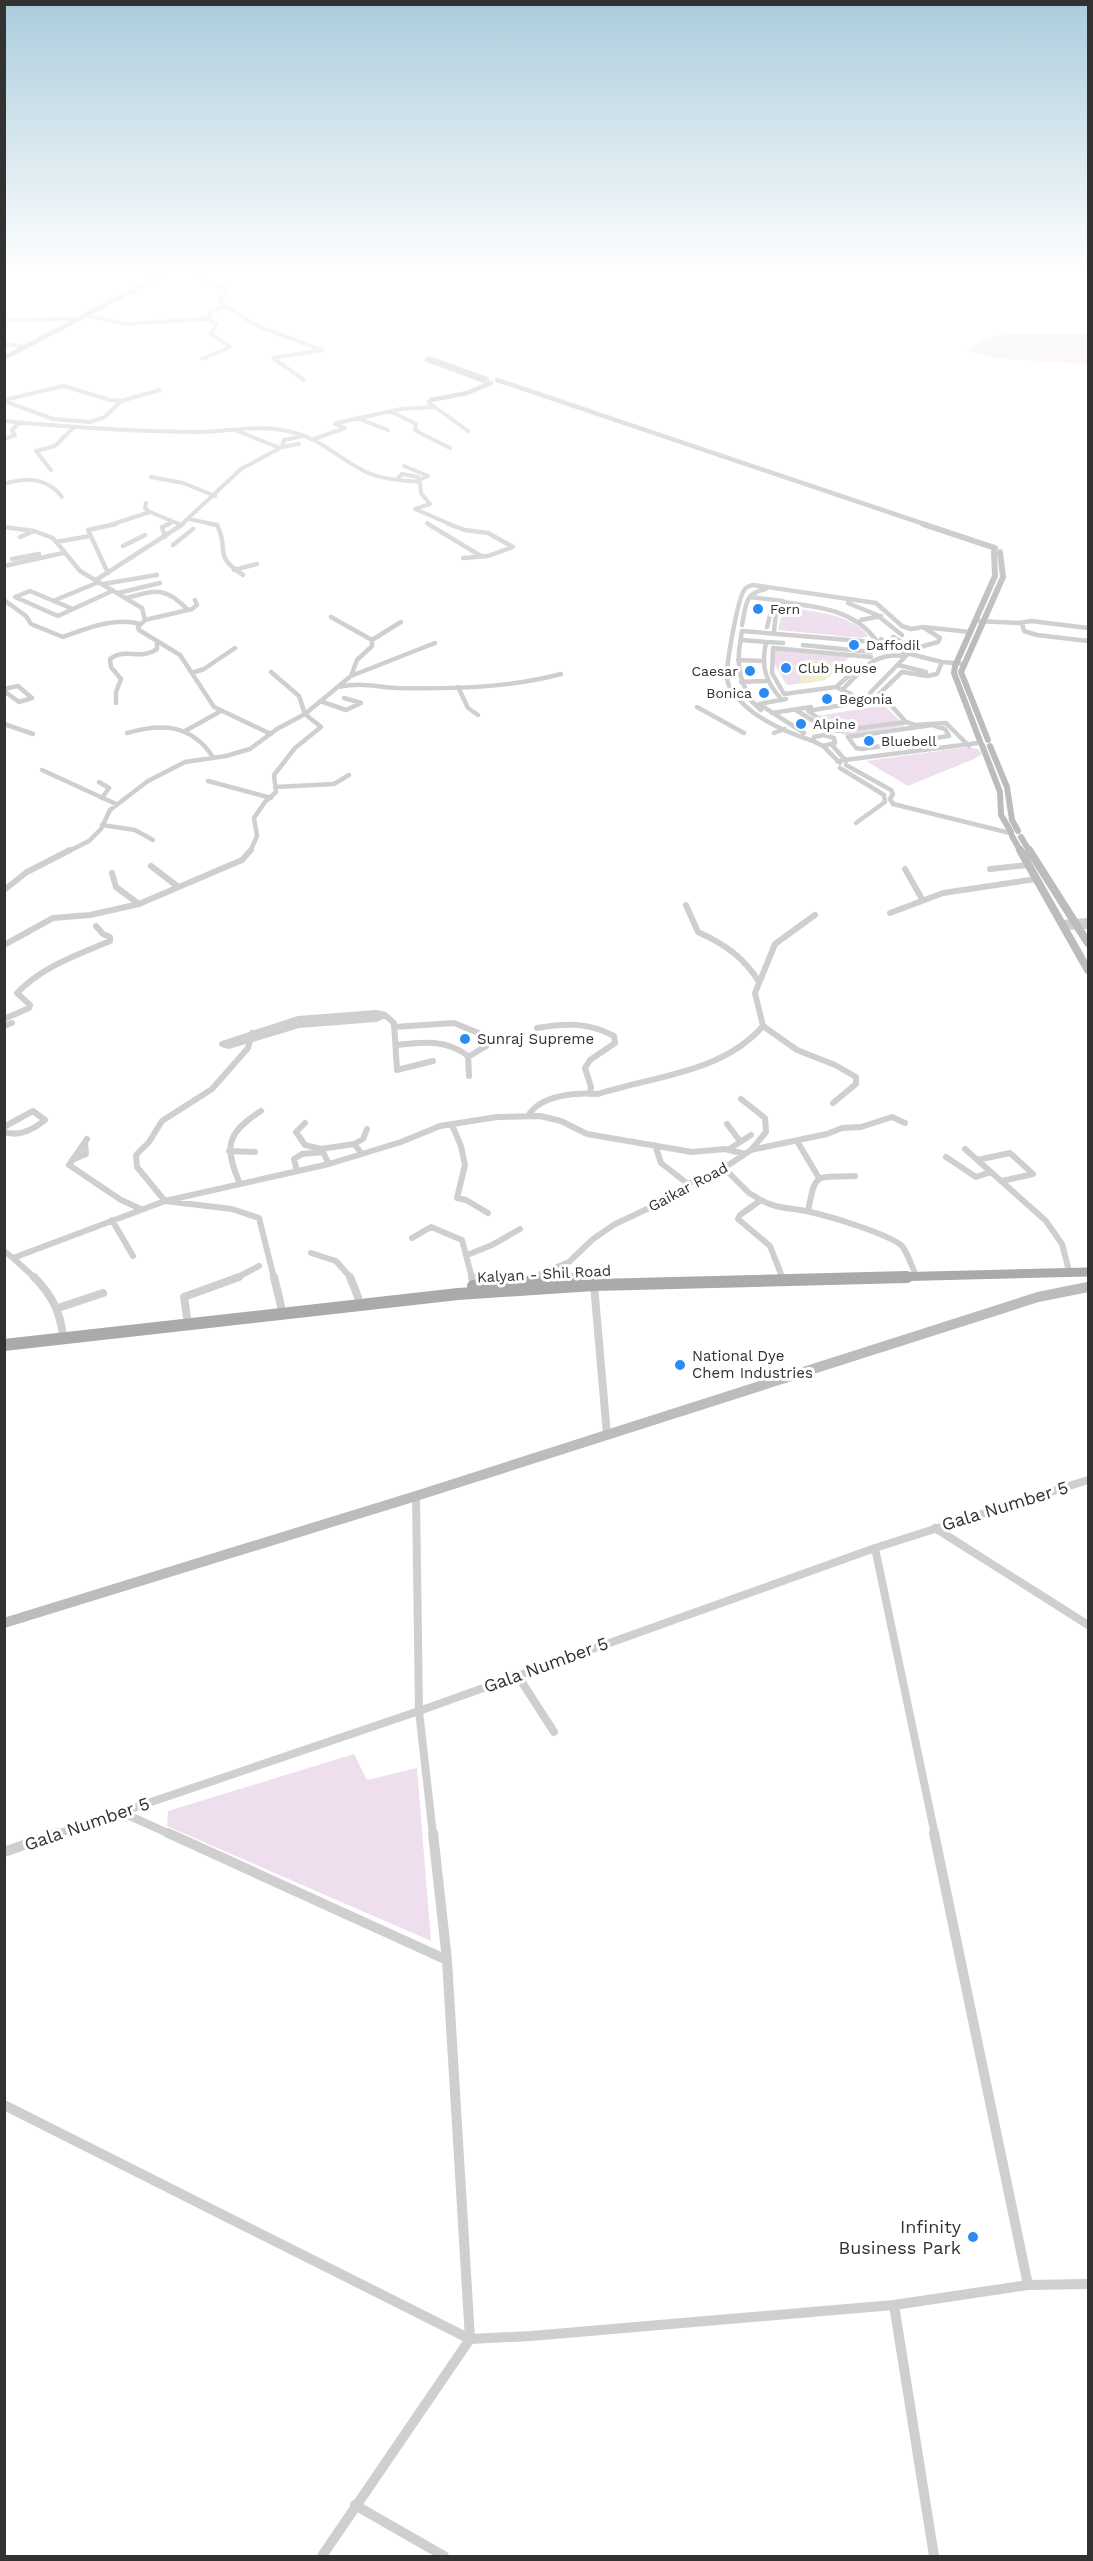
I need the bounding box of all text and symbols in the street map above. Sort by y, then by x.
place label: Fern [770,601,800,617]
marker: Fern [751,602,765,616]
place label: Daffodil [866,637,921,653]
marker: Daffodil [847,638,861,652]
place label: Club House [798,660,877,676]
marker: Club House [779,661,793,675]
place label: Caesar [691,663,738,679]
marker: Caesar [743,664,757,678]
place label: Bonica [706,685,752,701]
marker: Bonica [757,686,771,700]
place label: Begonia [839,691,892,707]
marker: Begonia [820,692,834,706]
place label: Alpine [813,716,856,732]
marker: Alpine [794,717,808,731]
place label: Bluebell [881,733,937,749]
marker: Bluebell [862,734,876,748]
place label: Sunraj Supreme [477,1030,594,1048]
marker: Sunraj Supreme [458,1032,472,1046]
street label: Gaikar Road [645,1158,731,1216]
street label: Kalyan - Shil Road [477,1261,611,1287]
place label: National Dye Chem Industries [692,1347,813,1382]
marker: National Dye Chem Industries [673,1358,687,1372]
street label: Gala Number 5 [939,1476,1071,1535]
street label: Gala Number 5 [481,1632,611,1697]
street label: Gala Number 5 [21,1792,152,1855]
place label: Infinity Business Park [839,2216,962,2258]
marker: Infinity Business Park [966,2230,980,2244]

